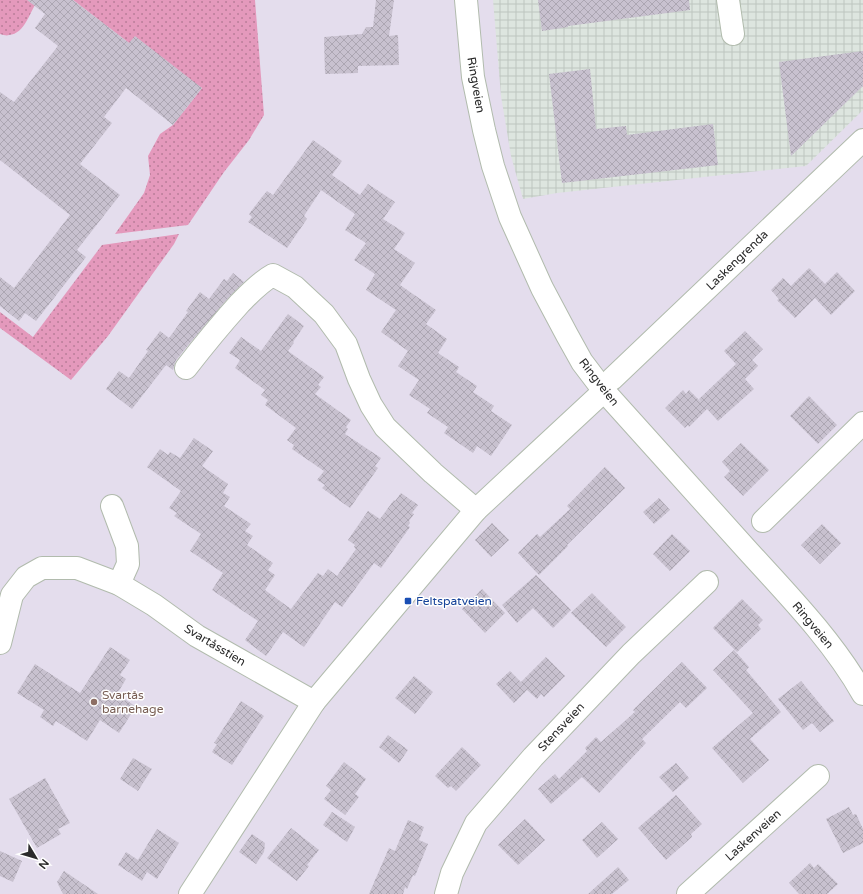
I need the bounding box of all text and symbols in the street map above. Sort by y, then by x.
street label: Ringveien [464,56,488,114]
street label: Laskengrenda [703,227,771,293]
street label: Ringveien [576,355,622,409]
place label: Feltspatveien [416,594,492,608]
marker: Feltspatveien [403,596,413,606]
street label: Ringveien [789,599,837,651]
street label: Svartåsstien [182,621,248,669]
place label: Svartås barnehage [102,688,164,716]
marker: Svartås barnehage [89,697,99,707]
street label: Stensveien [535,700,587,754]
street label: Laskenveien [722,806,784,864]
north arrow [16,838,56,878]
text: N [36,856,51,871]

